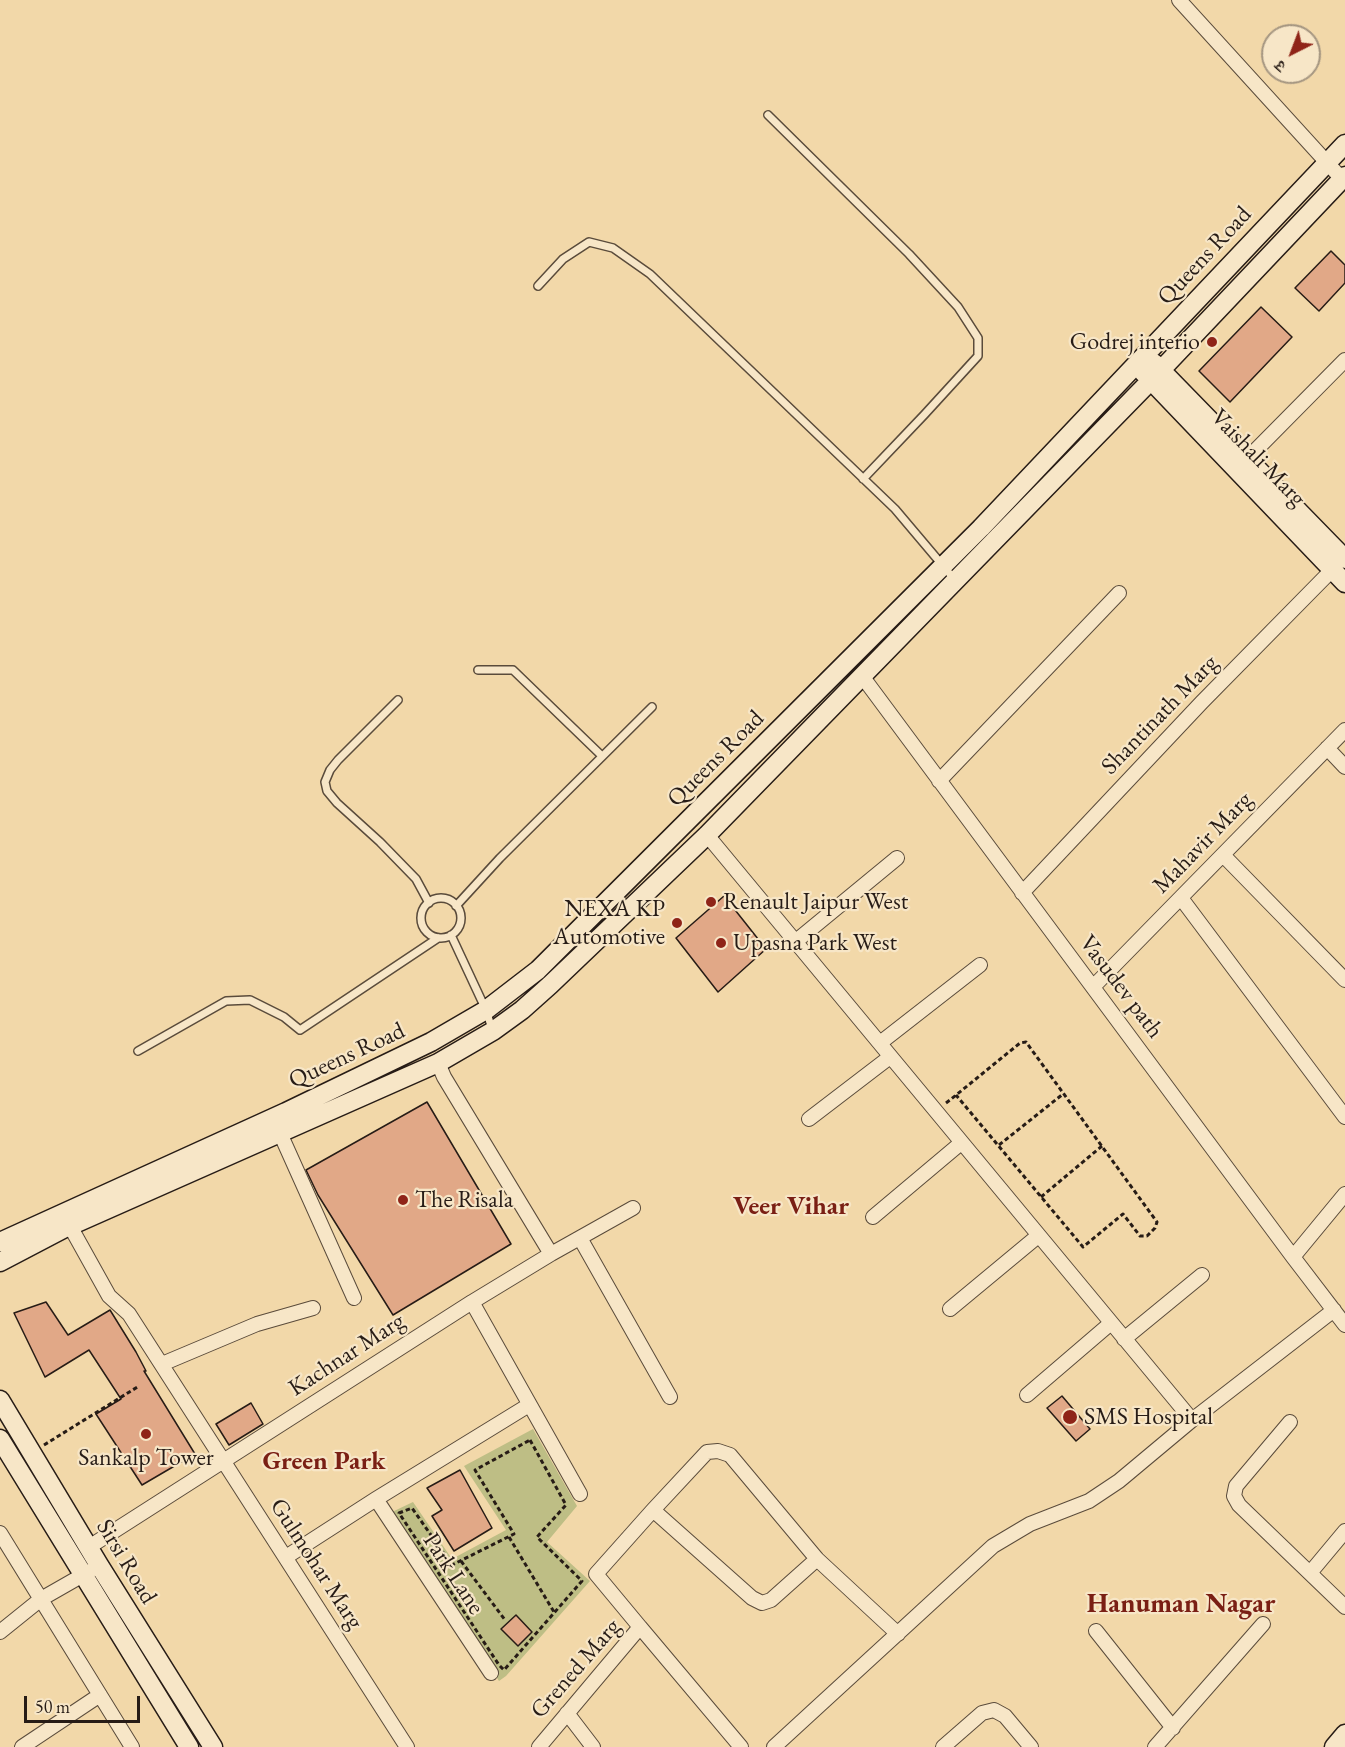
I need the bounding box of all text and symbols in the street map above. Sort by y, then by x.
north arrow [1261,24,1321,84]
text: उ [1270,56,1290,77]
street label: Queens Road [1152,201,1258,311]
place label: Godrej interio [1070,328,1200,356]
marker: Godrej interio [1205,335,1219,349]
street label: Vaishali Marg [1204,403,1312,513]
street label: Shantinath Marg [1096,649,1224,781]
street label: Queens Road [662,705,770,813]
street label: Mahavir Marg [1147,786,1259,900]
place label: Renault Jaipur West [723,888,908,916]
place label: NEXA KP Automotive [553,895,665,951]
marker: Renault Jaipur West [704,895,718,909]
marker: NEXA KP Automotive [670,916,684,930]
place label: Upasna Park West [733,929,897,957]
street label: Vasudev path [1073,930,1169,1044]
marker: Upasna Park West [714,936,728,950]
street label: Queens Road [284,1017,410,1095]
place label: The Risala [415,1186,513,1214]
district label: Veer Vihar [733,1191,849,1223]
marker: The Risala [396,1193,410,1207]
street label: Kachnar Marg [284,1307,410,1403]
place label: SMS Hospital [1084,1403,1213,1431]
marker: SMS Hospital [1061,1408,1079,1426]
marker: Sankalp Tower [139,1427,153,1441]
place label: Sankalp Tower [78,1444,214,1472]
district label: Green Park [263,1446,385,1478]
street label: Gulmohar Marg [263,1493,369,1635]
street label: Sirsi Road [90,1514,162,1610]
street label: Park Lane [416,1528,490,1620]
district label: Hanuman Nagar [1087,1589,1275,1621]
street label: Grened Marg [525,1613,627,1725]
scale bar [27,1684,142,1722]
text: 50 m [35,1695,70,1718]

